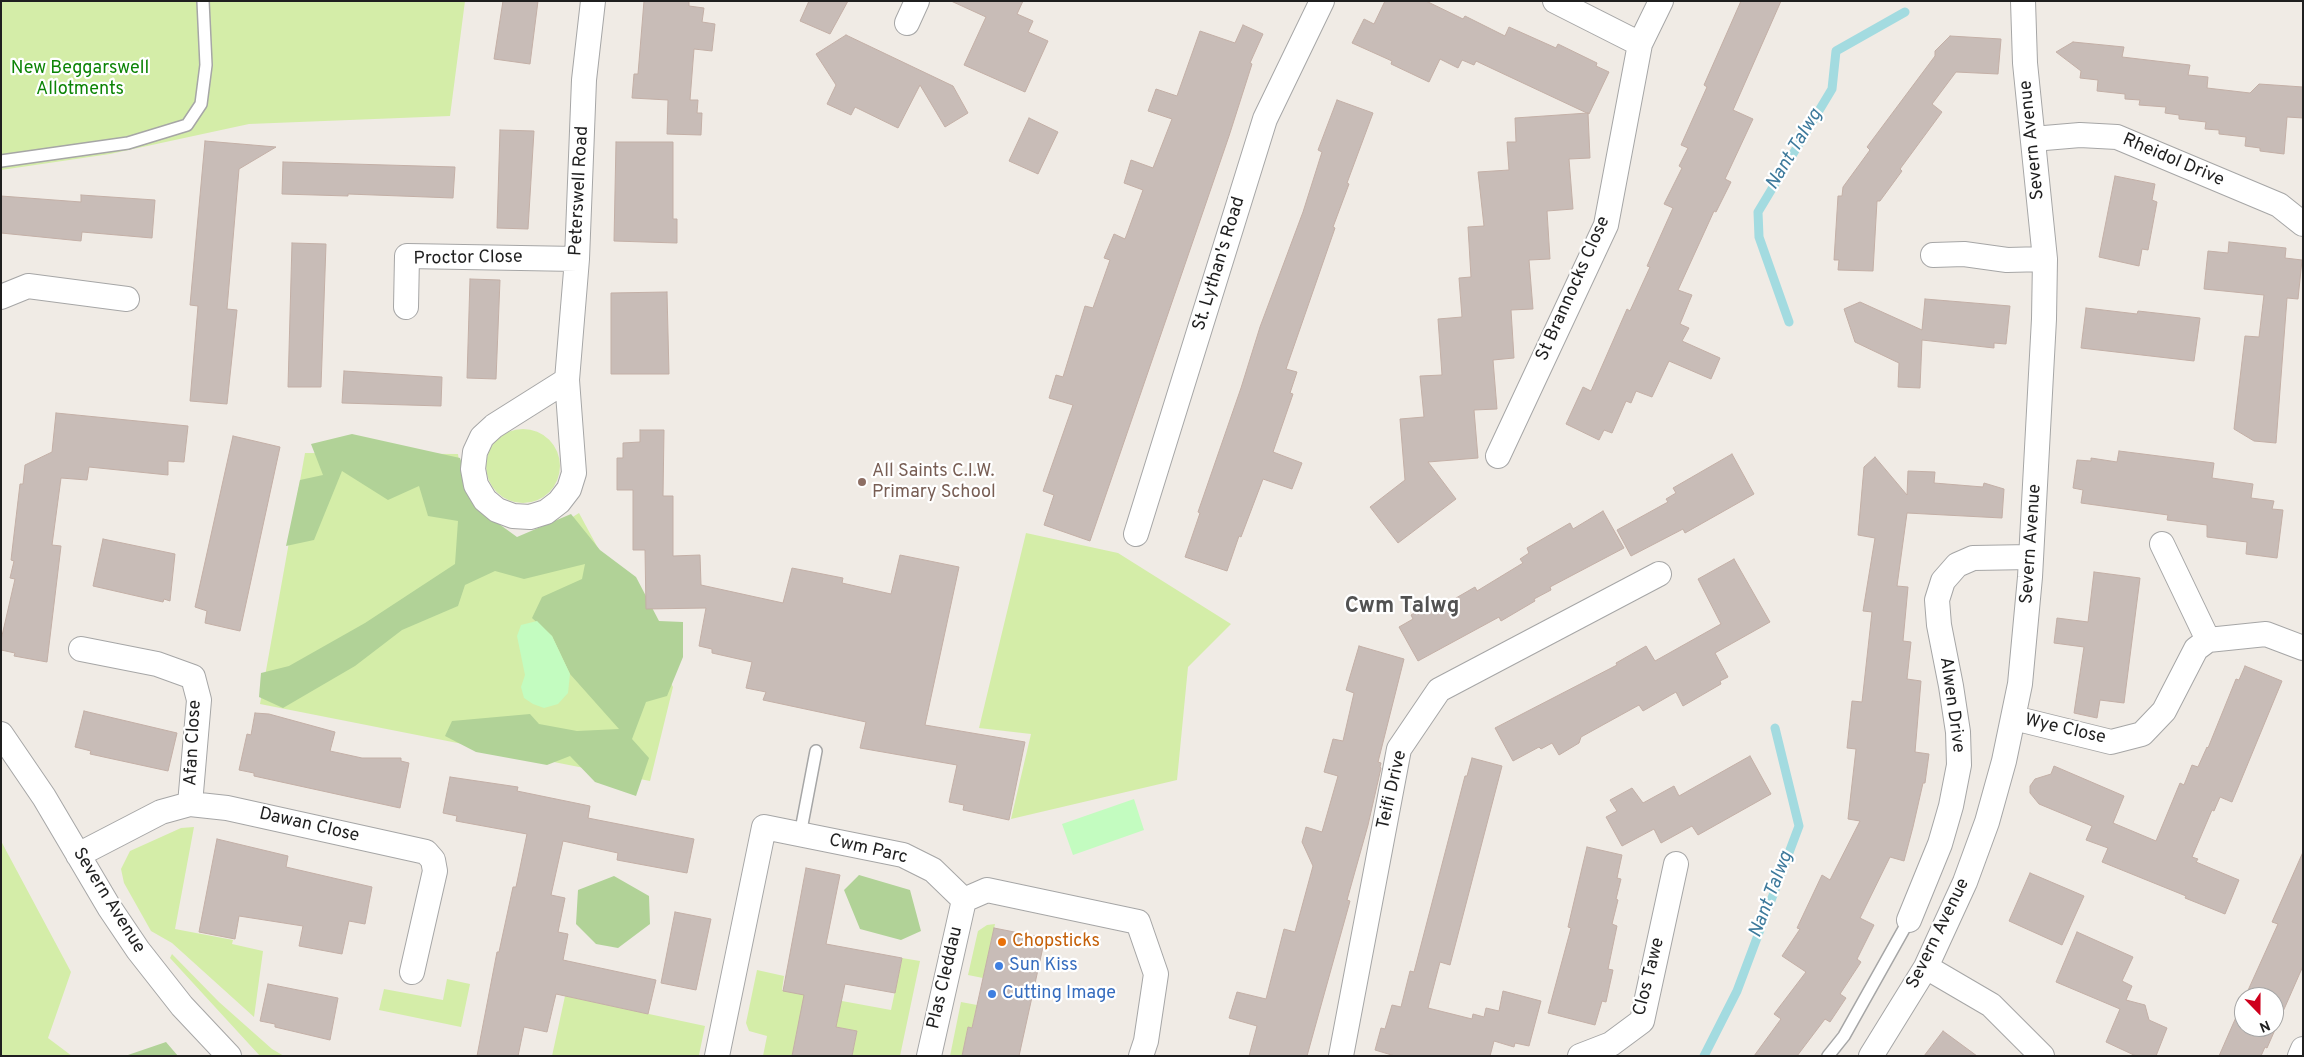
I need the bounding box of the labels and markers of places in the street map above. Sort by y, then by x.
place label: All Saints C.I.W. Primary School [872,461,996,504]
marker: All Saints C.I.W. Primary School [856,476,868,488]
place label: Chopsticks [1012,931,1100,953]
marker: Chopsticks [996,936,1008,948]
place label: Sun Kiss [1009,955,1078,977]
marker: Sun Kiss [993,960,1005,972]
place label: Cutting Image [1002,983,1116,1005]
marker: Cutting Image [986,988,998,1000]

